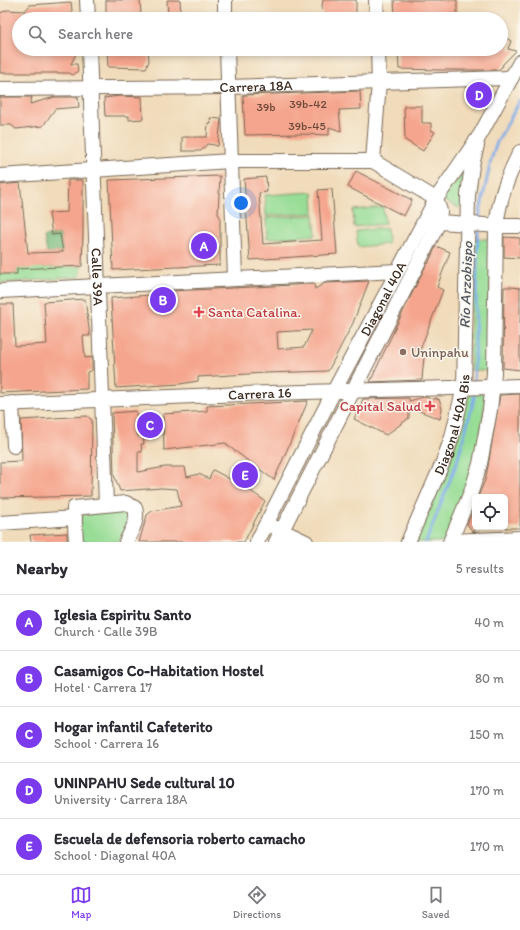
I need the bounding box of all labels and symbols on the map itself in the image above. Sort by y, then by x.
street label: Carrera 18A [219,77,293,96]
pin: D [466,80,492,110]
house number: 39b-42 [289,97,327,111]
house number: 39b [256,100,276,114]
house number: 39b-45 [288,119,326,133]
your location [231,193,251,213]
pin: A [191,231,217,261]
water label: Río Arzobispo [455,240,477,329]
street label: Calle 39A [87,248,107,306]
street label: Diagonal 40A [357,259,410,339]
pin: B [150,285,176,315]
place label: Santa Catalina. [208,304,301,321]
marker: Santa Catalina. [193,306,205,318]
place label: Uninpahu [411,344,469,361]
marker: Uninpahu [398,347,408,357]
street label: Diagonal 40A Bis [430,374,473,478]
street label: Carrera 16 [228,384,292,404]
place label: Capital Salud [340,398,421,415]
marker: Capital Salud [424,400,436,412]
pin: C [137,410,163,440]
pin: E [232,460,258,490]

